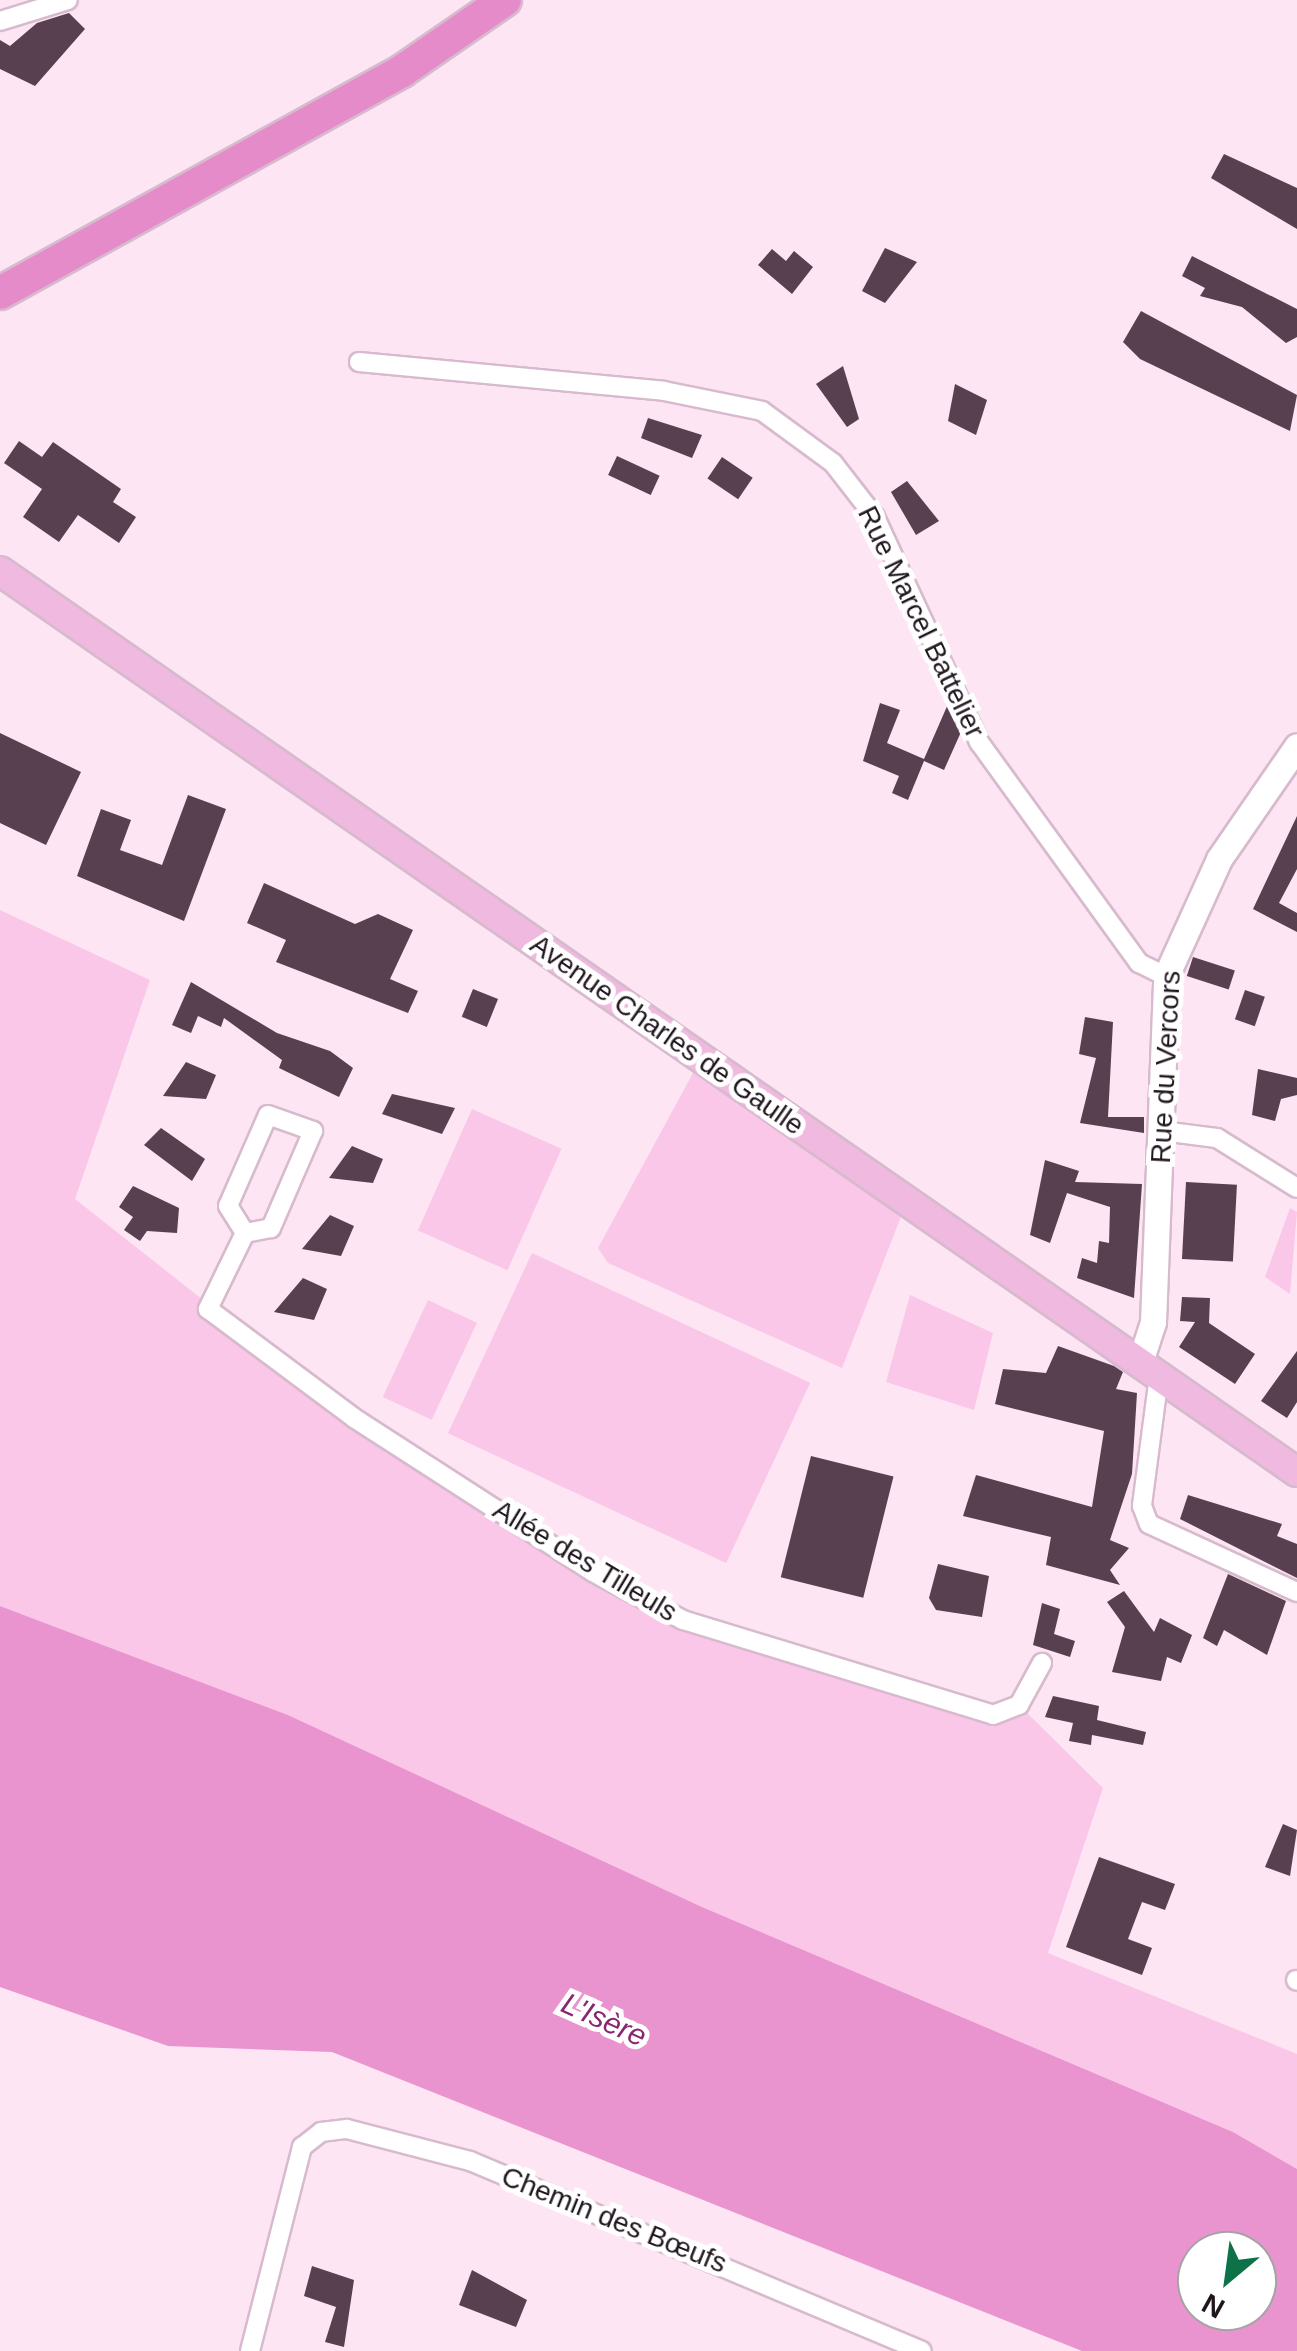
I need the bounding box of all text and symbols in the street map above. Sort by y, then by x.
street label: Rue Marcel Battelier [850,501,992,743]
street label: Avenue Charles de Gaulle [524,928,810,1142]
street label: Rue du Vercors [1144,970,1188,1164]
street label: Allée des Tilleuls [487,1493,683,1629]
water label: L'Isère [556,1985,652,2055]
street label: Chemin des Bœufs [497,2160,731,2280]
north arrow [1177,2231,1277,2331]
text: N [1197,2287,1230,2324]

